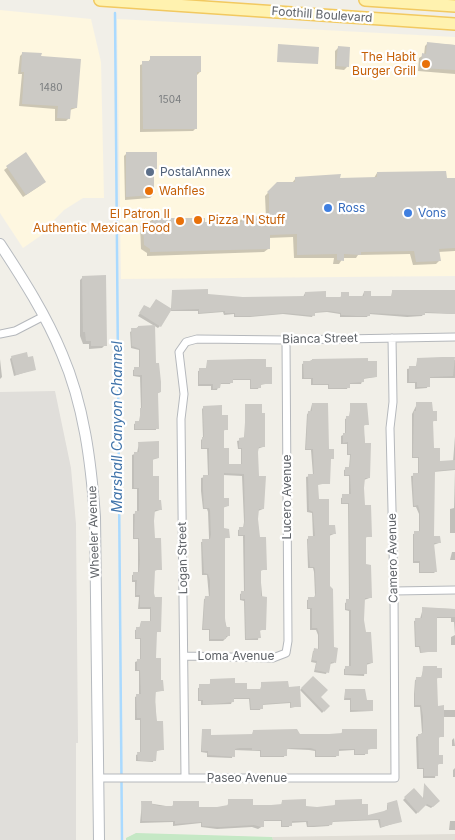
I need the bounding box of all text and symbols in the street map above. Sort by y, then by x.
street label: Foothill Boulevard [271,4,373,26]
place label: The Habit Burger Grill [352,50,416,78]
marker: The Habit Burger Grill [420,58,432,70]
house number: 1480 [39,82,63,94]
house number: 1504 [159,94,181,106]
place label: PostalAnnex [160,165,230,179]
marker: PostalAnnex [144,166,156,178]
place label: Wahfles [159,184,205,198]
marker: Wahfles [143,185,155,197]
place label: Ross [338,201,365,215]
marker: Ross [322,202,334,214]
place label: Vons [418,206,446,220]
place label: El Patron II Authentic Mexican Food [33,207,170,235]
marker: Vons [402,207,414,219]
place label: Pizza 'N Stuff [208,213,285,227]
marker: Pizza 'N Stuff [192,214,204,226]
marker: El Patron II Authentic Mexican Food [174,215,186,227]
street label: Bianca Street [282,331,358,347]
water label: Marshall Canyon Channel [110,341,126,513]
street label: Lucero Avenue [280,455,294,539]
street label: Wheeler Avenue [85,485,103,579]
street label: Camero Avenue [385,513,401,603]
street label: Logan Street [175,522,191,594]
street label: Loma Avenue [198,649,274,663]
street label: Paseo Avenue [207,771,287,785]

